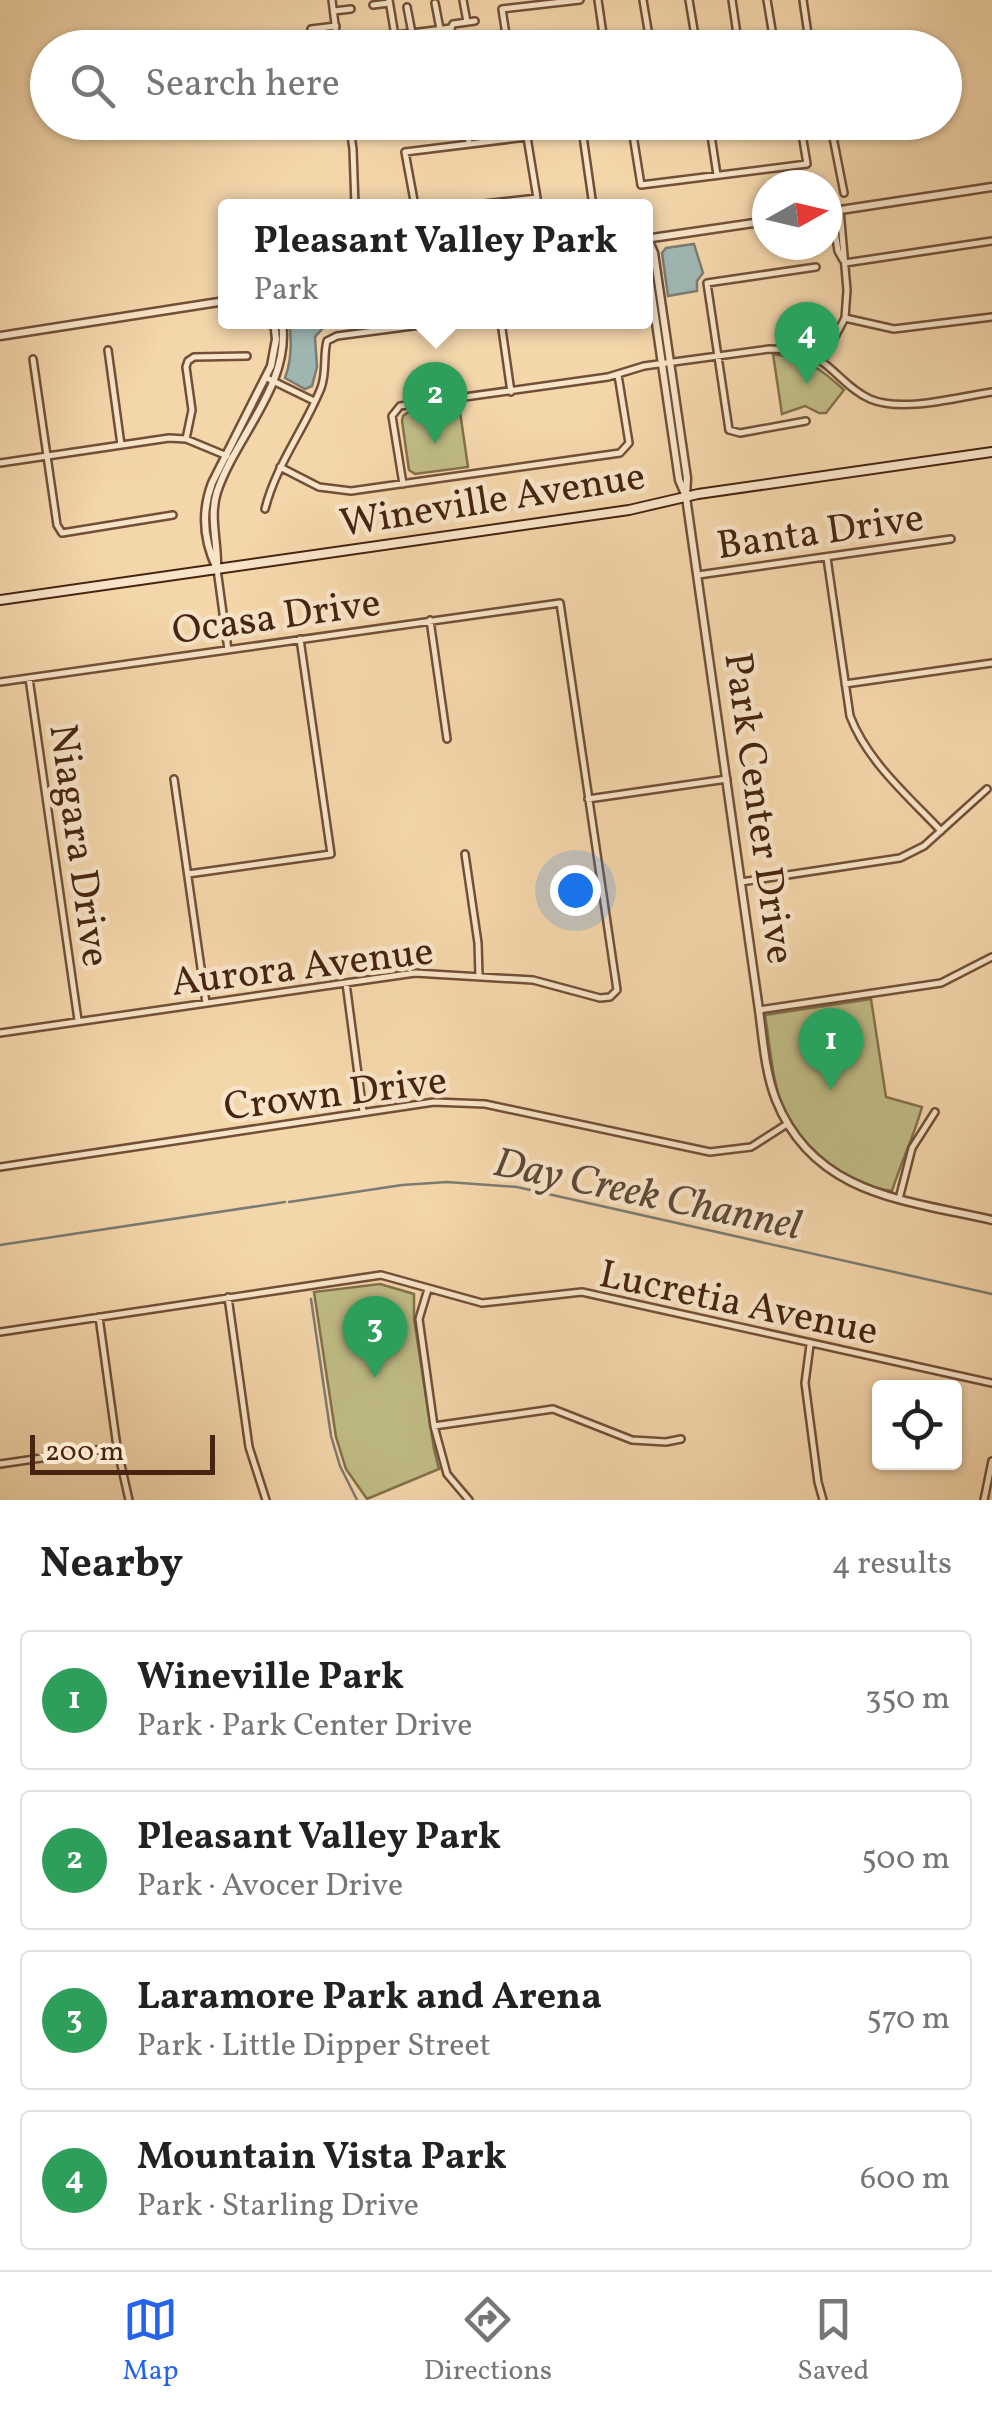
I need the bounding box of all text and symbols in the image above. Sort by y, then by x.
search box [30,30,962,140]
icon: search [65,58,120,113]
text: Search here [145,59,340,112]
north arrow [752,170,842,260]
popup [218,199,653,329]
text: Pleasant Valley Park [253,216,618,269]
text: Park [253,269,319,313]
pin: 4 [774,302,840,384]
pin: 2 [402,362,468,444]
street label: Wineville Avenue [336,450,649,554]
street label: Banta Drive [713,492,928,576]
street label: Ocasa Drive [169,577,384,661]
street label: Park Center Drive [707,649,807,968]
street label: Niagara Drive [32,721,122,970]
your location [550,865,601,916]
street label: Aurora Avenue [168,925,437,1013]
pin: 1 [798,1008,864,1090]
street label: Crown Drive [221,1055,450,1137]
water label: Day Creek Channel [488,1135,806,1258]
street label: Lucretia Avenue [594,1248,883,1362]
pin: 3 [342,1296,408,1378]
map controls [872,1380,962,1470]
button: locate [872,1380,962,1470]
scale bar [30,1430,215,1474]
text: 200 m [45,1433,124,1472]
text: Nearby [40,1536,183,1595]
text: 4 results [832,1543,952,1587]
text: Wineville Park [137,1652,404,1705]
text: 1 [68,1678,81,1722]
text: 350 m [865,1678,950,1722]
text: Park · Park Center Drive [137,1705,472,1749]
text: Pleasant Valley Park [137,1812,501,1865]
text: 2 [66,1838,83,1882]
text: 500 m [861,1838,950,1882]
text: Park · Avocer Drive [137,1865,403,1909]
text: Laramore Park and Arena [137,1972,602,2025]
text: 3 [66,1998,83,2042]
text: 570 m [866,1998,950,2042]
text: Park · Little Dipper Street [137,2025,491,2069]
text: Mountain Vista Park [137,2132,507,2185]
text: 4 [65,2158,84,2202]
text: 600 m [860,2158,950,2202]
text: Park · Starling Drive [137,2185,419,2229]
tab: Map [123,2292,179,2391]
tab: Directions [424,2292,552,2391]
tab: Saved [797,2292,869,2391]

